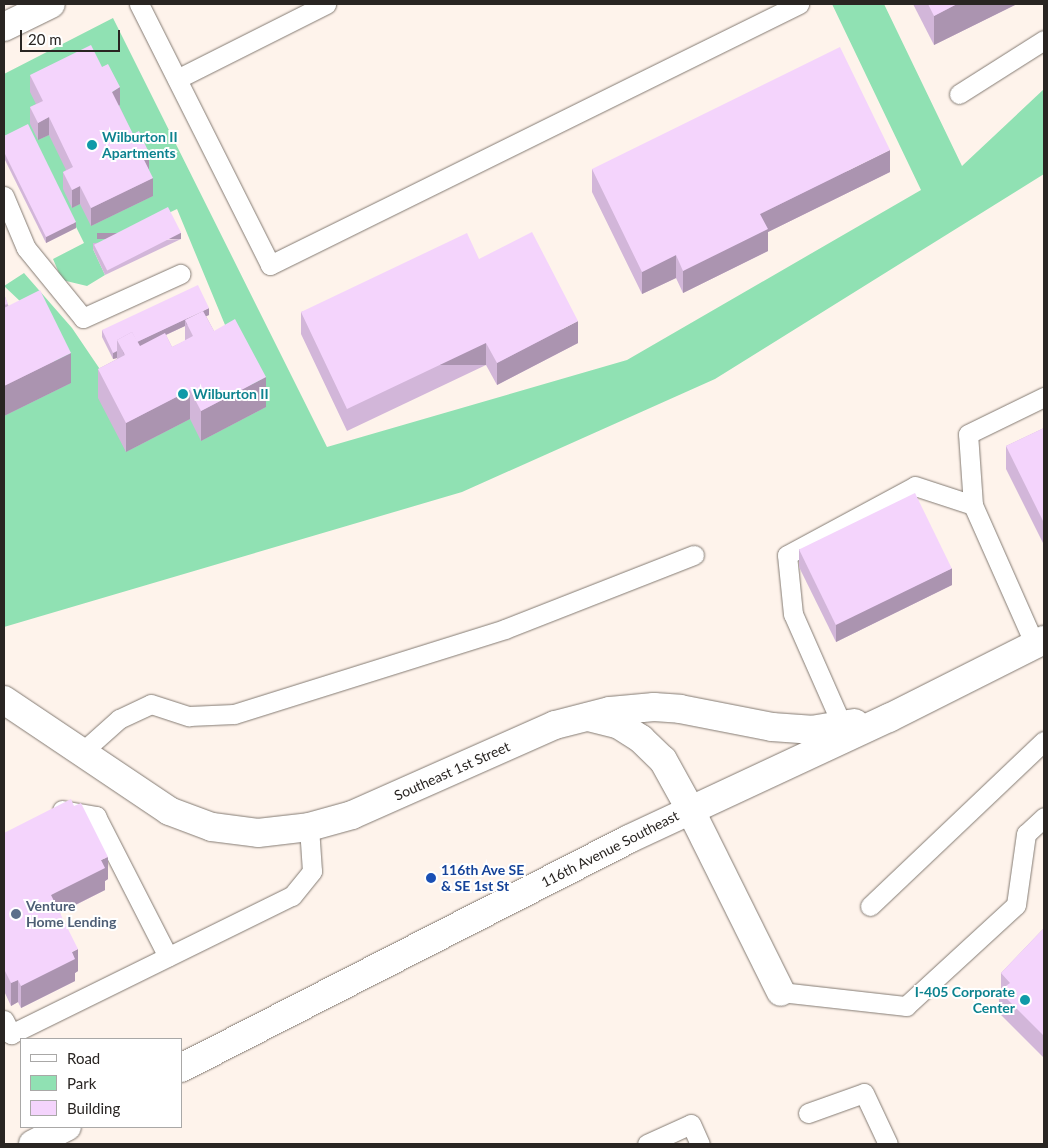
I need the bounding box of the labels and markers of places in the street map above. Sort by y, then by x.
place label: Wilburton II Apartments [102,129,178,162]
marker: Wilburton II Apartments [86,139,98,151]
place label: Wilburton II [193,386,269,402]
marker: Wilburton II [177,388,189,400]
place label: 116th Ave SE & SE 1st St [441,862,525,894]
marker: 116th Ave SE & SE 1st St [425,872,437,884]
place label: Venture Home Lending [26,898,116,930]
marker: Venture Home Lending [10,908,22,920]
place label: I-405 Corporate Center [915,984,1015,1016]
marker: I-405 Corporate Center [1019,994,1031,1006]

